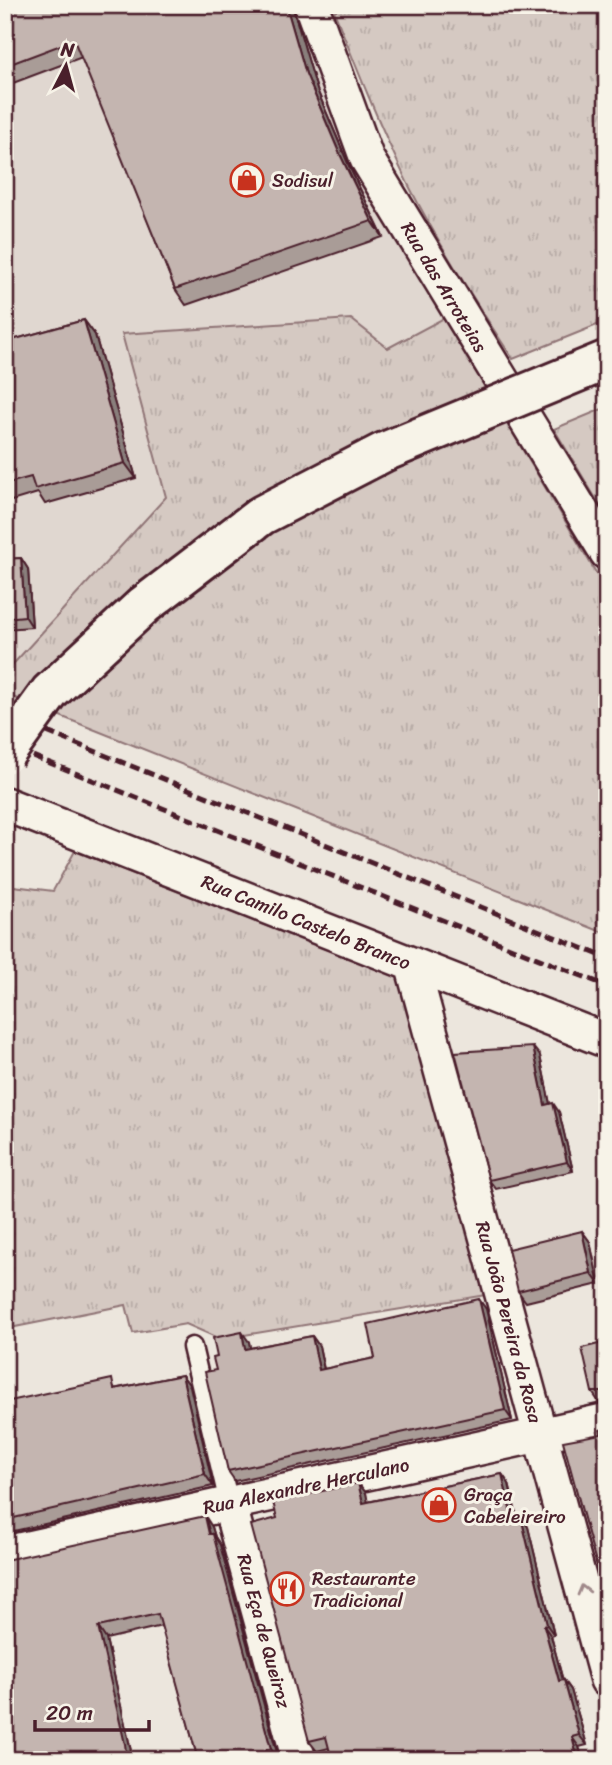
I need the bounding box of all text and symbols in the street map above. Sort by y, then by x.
north arrow [32,32,102,102]
text: N [58,32,77,67]
shop icon: Sodisul [228,161,266,199]
place label: Sodisul [272,164,334,197]
street label: Rua das Arroteias [392,215,496,359]
street label: Rua Camilo Castelo Branco [196,865,416,979]
street label: Rua João Pereira da Rosa [466,1217,552,1427]
street label: Rua Alexandre Herculano [200,1448,412,1524]
place label: Graça Cabeleireiro [464,1478,566,1533]
shop icon: Graça Cabeleireiro [420,1486,458,1524]
street label: Rua Eça de Queiroz [228,1550,301,1713]
place label: Restaurante Tradicional [312,1562,416,1617]
restaurant icon: Restaurante Tradicional [268,1570,306,1608]
one-way arrow [576,1584,591,1596]
scale bar [35,1688,149,1732]
text: 20 m [46,1694,93,1732]

